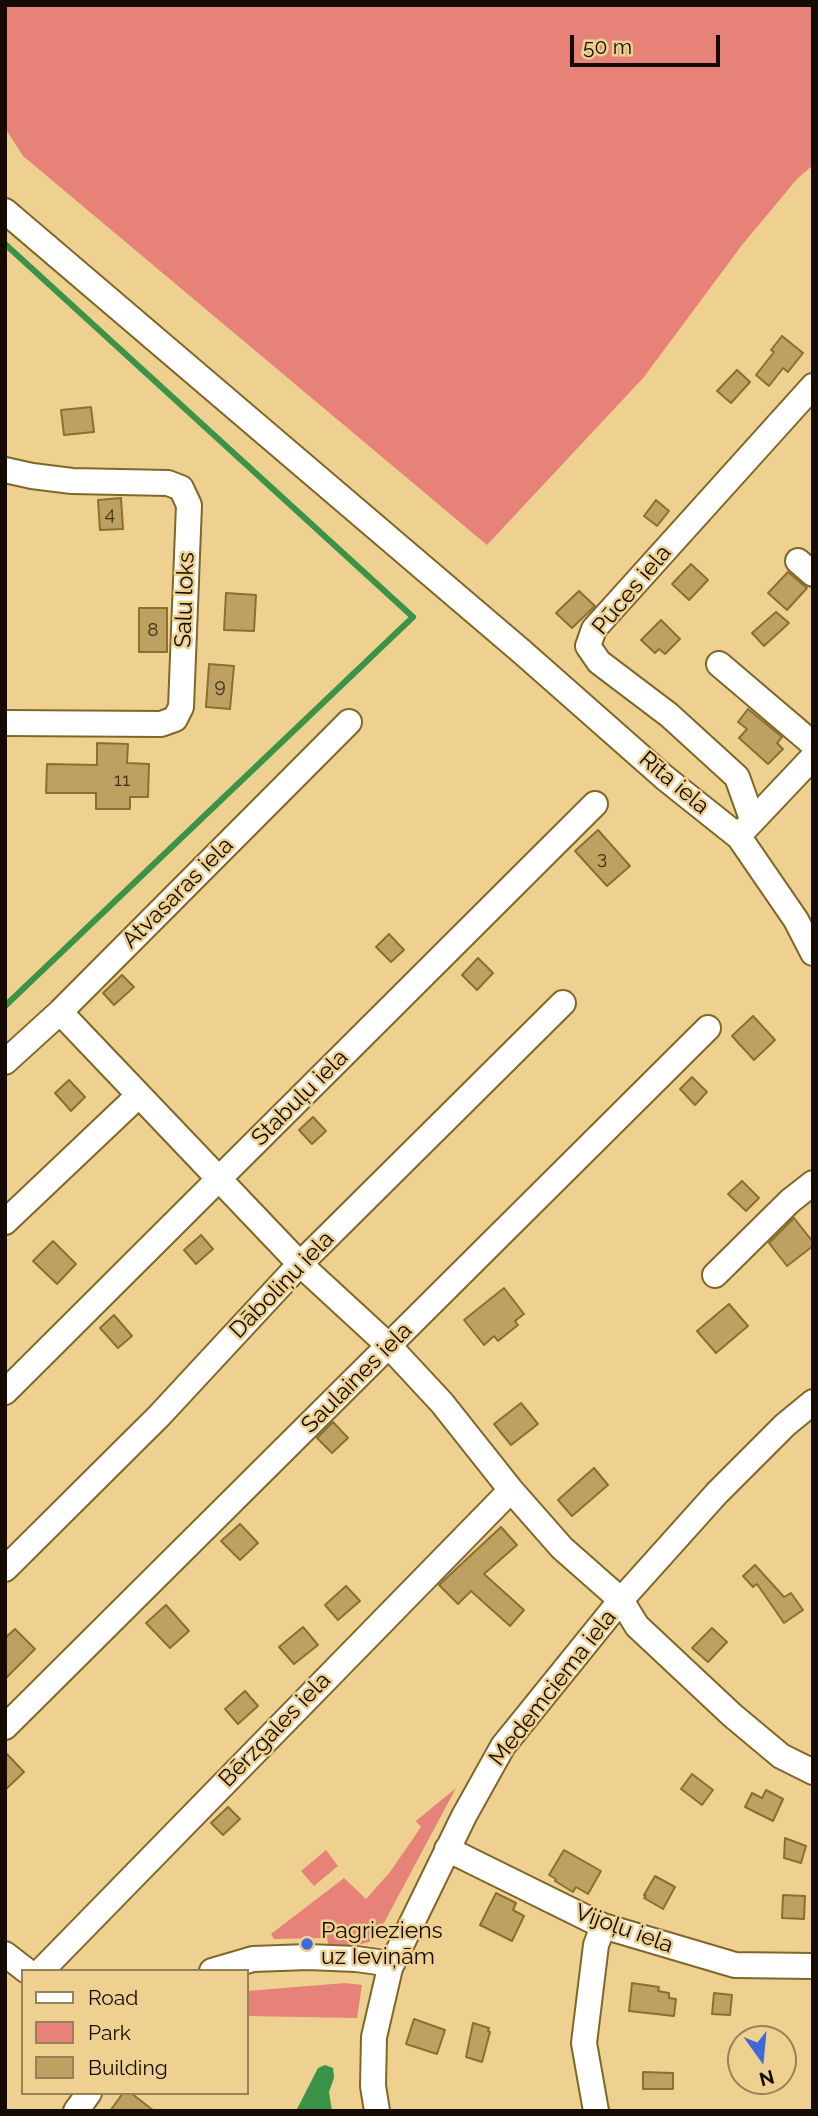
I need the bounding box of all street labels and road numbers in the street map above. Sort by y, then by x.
street label: Pūces iela [587,540,677,640]
street label: Salu loks [170,552,200,648]
street label: Rīta iela [633,746,715,820]
street label: Atvasaras iela [117,832,239,954]
street label: Stabuļu iela [246,1044,354,1152]
street label: Dāboliņu iela [224,1226,340,1344]
street label: Saulaines iela [296,1317,418,1439]
street label: Medemciema iela [484,1604,622,1772]
street label: Bērzgales iela [213,1667,337,1793]
street label: Vijoļu iela [571,1898,677,1960]

